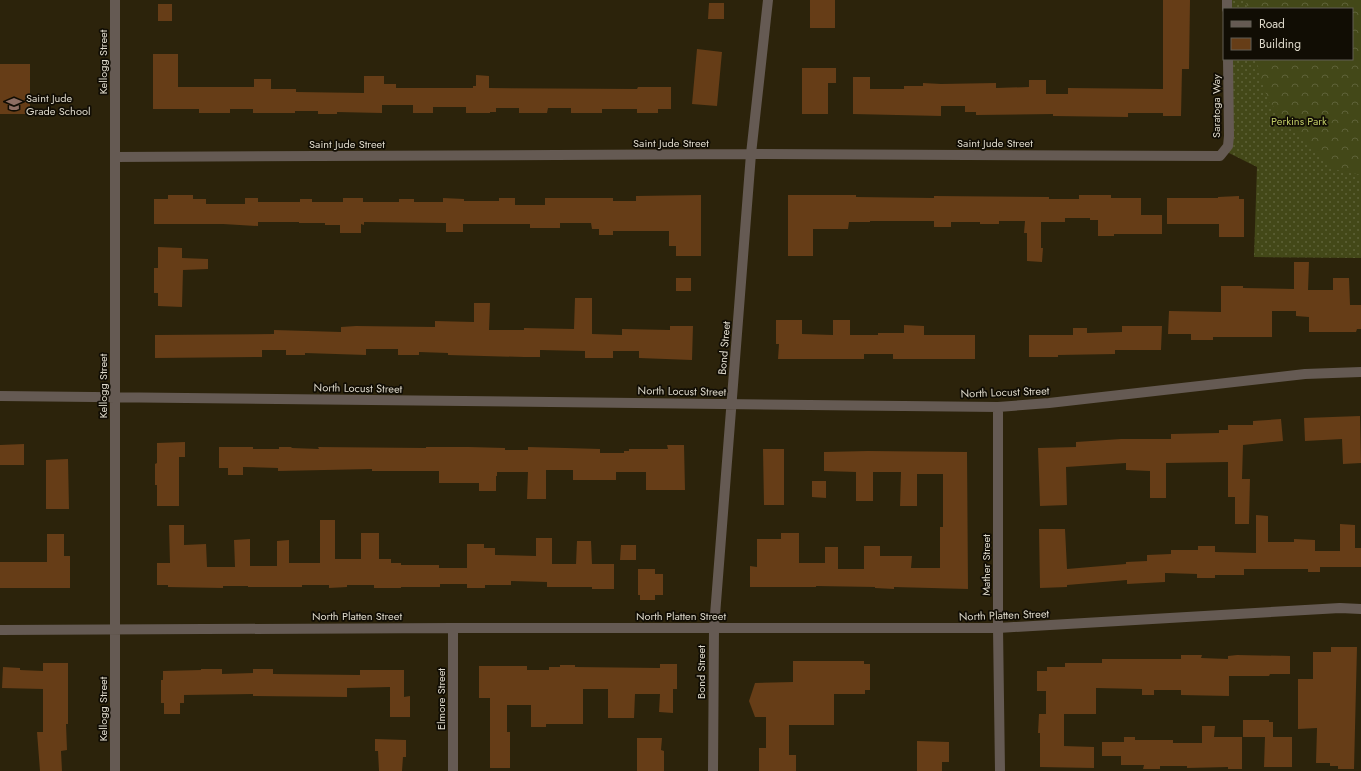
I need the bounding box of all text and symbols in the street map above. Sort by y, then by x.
legend [1223,8,1353,60]
text: Road [1259,15,1285,33]
street label: Kellogg Street [95,29,111,94]
text: Building [1259,35,1301,53]
street label: Saratoga Way [1208,74,1224,138]
place label: Saint Jude Grade School [26,90,90,119]
school or university icon: Saint Jude Grade School [5,95,23,113]
park label: Perkins Park [1271,113,1327,129]
street label: Saint Jude Street [633,135,709,151]
street label: Saint Jude Street [957,135,1033,151]
street label: Saint Jude Street [309,136,385,152]
street label: Bond Street [714,320,734,375]
street label: Kellogg Street [95,353,111,418]
street label: North Locust Street [314,379,403,397]
street label: North Locust Street [638,382,727,400]
street label: North Locust Street [960,382,1050,402]
street label: Mather Street [978,534,994,596]
street label: North Platten Street [959,605,1050,625]
street label: North Platten Street [312,608,402,624]
street label: North Platten Street [636,608,726,624]
street label: Bond Street [693,645,709,699]
street label: Elmore Street [433,668,449,730]
street label: Kellogg Street [95,676,111,741]

